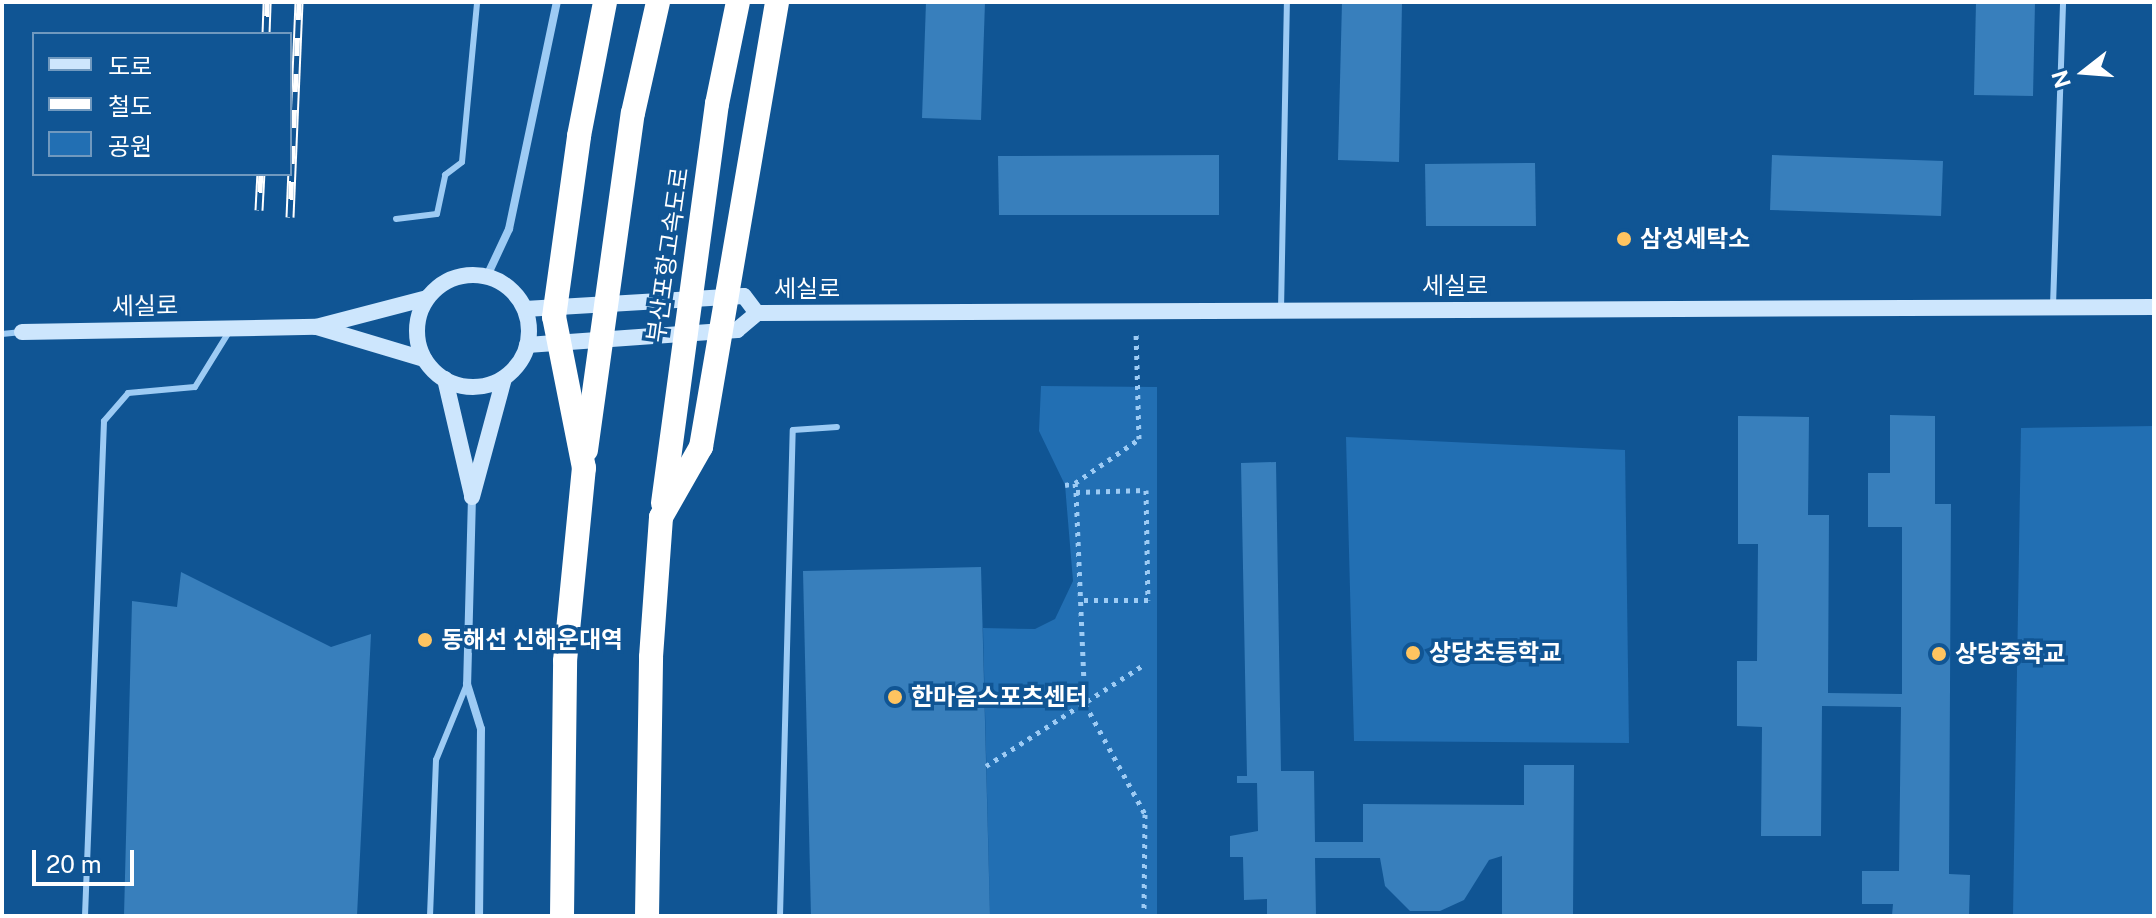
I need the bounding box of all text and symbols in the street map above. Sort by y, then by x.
legend [32,32,292,176]
north arrow [2044,32,2124,112]
text: 도로 [108,52,152,80]
text: N [2046,67,2076,91]
text: 철도 [108,92,152,120]
text: 공원 [108,132,152,160]
street label: 부산포항고속도로 [641,166,695,344]
place label: 삼성세탁소 [1640,225,1750,253]
marker: 삼성세탁소 [1615,230,1633,248]
street label: 세실로 [1422,272,1488,300]
street label: 세실로 [774,275,840,303]
street label: 세실로 [112,291,178,321]
place label: 동해선 신해운대역 [441,626,623,654]
marker: 동해선 신해운대역 [416,631,434,649]
place label: 상당초등학교 [1429,639,1561,667]
place label: 상당중학교 [1955,640,2065,668]
marker: 상당초등학교 [1404,644,1422,662]
marker: 상당중학교 [1930,645,1948,663]
place label: 한마음스포츠센터 [911,683,1088,711]
marker: 한마음스포츠센터 [886,688,904,706]
scale bar [36,834,138,884]
text: 20 m [46,850,102,878]

